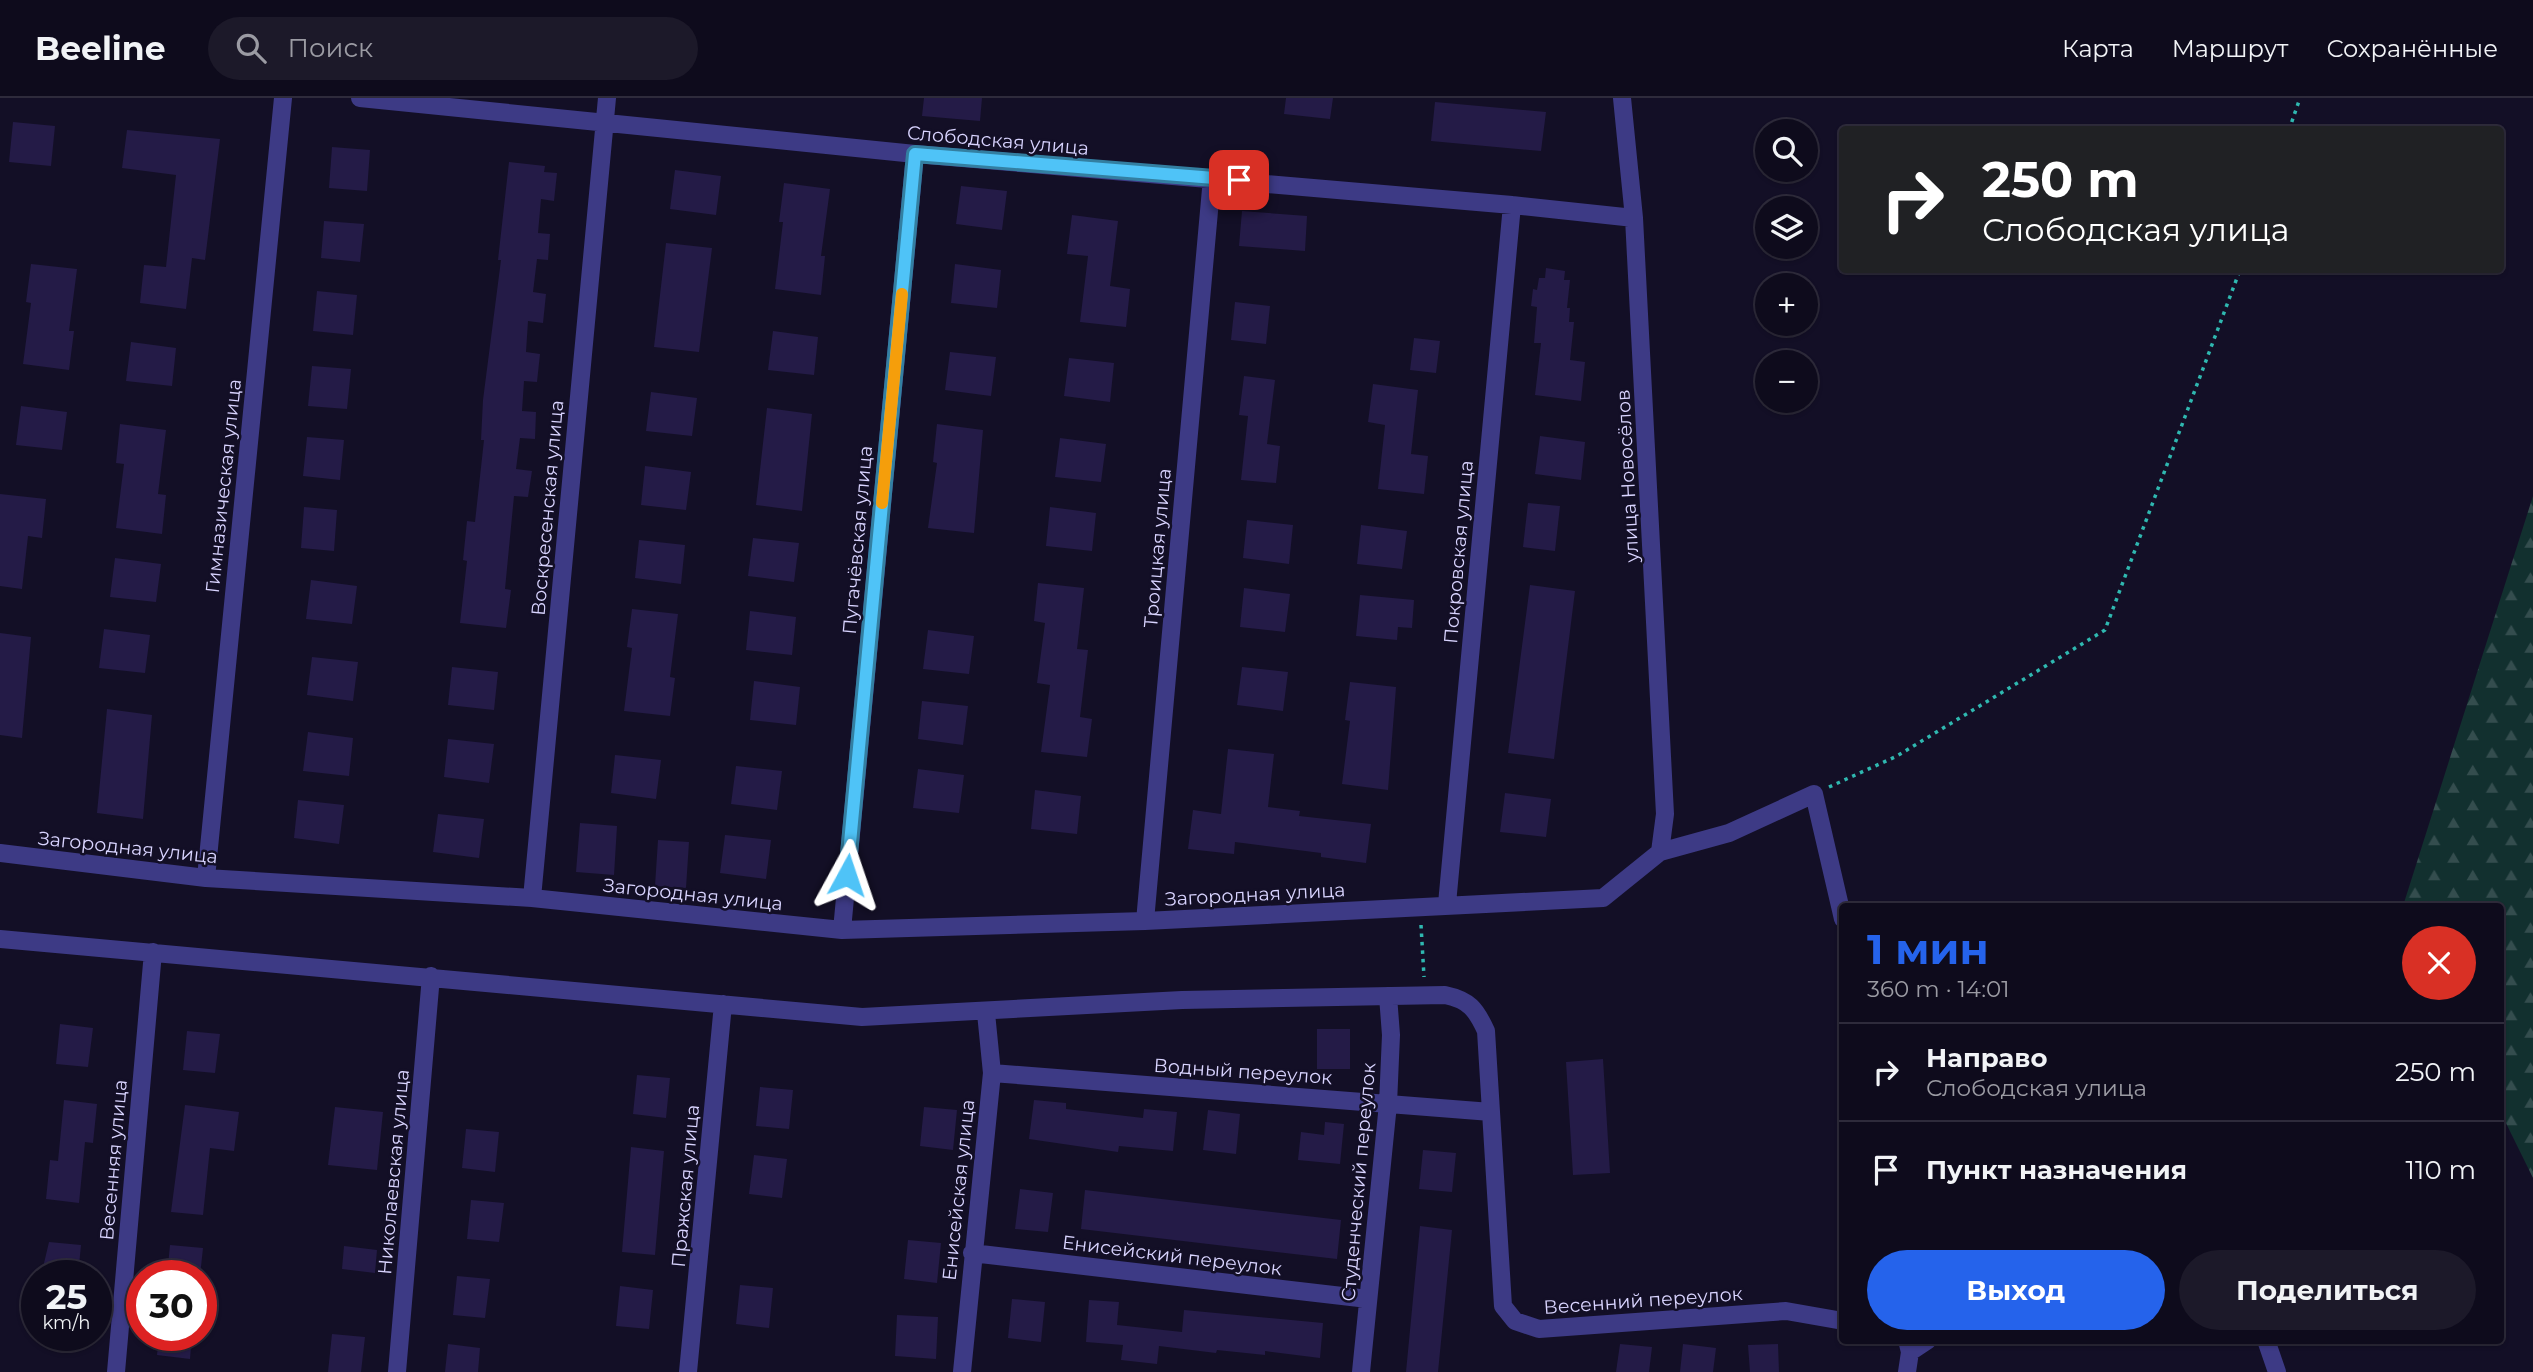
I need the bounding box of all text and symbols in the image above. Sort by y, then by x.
search box [208,17,698,80]
text: Beeline [35,28,166,68]
icon: search [232,29,270,67]
text: Поиск [288,32,373,64]
text: Карта [2062,34,2134,63]
text: Маршрут [2172,34,2288,63]
text: Сохранённые [2326,34,2498,63]
map controls [1755,119,1818,413]
button: search [1755,119,1818,182]
street label: Слободская улица [906,121,1090,160]
pin [1209,150,1269,210]
text: 250 m [1982,150,2139,209]
icon: right [1867,154,1958,245]
icon: arrive [1220,161,1258,199]
button: layers [1755,196,1818,259]
text: Слободская улица [1982,210,2289,249]
button: + [1755,273,1818,336]
button: − [1755,350,1818,413]
street label: Гимназическая улица [201,378,246,594]
street label: улица Новосёлов [1611,389,1644,564]
street label: Воскресенская улица [527,399,568,617]
street label: Пугачёвская улица [838,445,877,635]
street label: Покровская улица [1439,459,1478,645]
street label: Троицкая улица [1139,467,1176,629]
street label: Загородная улица [37,827,219,868]
position arrow [810,838,884,912]
street label: Загородная улица [602,874,784,915]
street label: Загородная улица [1164,878,1346,911]
text: 1 мин [1867,923,1989,975]
button: close [2402,926,2476,1000]
text: 360 m · 14:01 [1867,975,2010,1003]
text: Направо [1926,1042,2047,1074]
icon: right [1867,1053,1905,1091]
street label: Водный переулок [1153,1054,1333,1089]
text: 250 m [2395,1056,2476,1088]
street label: Студенческий переулок [1337,1062,1380,1303]
street label: Николаевская улица [373,1068,414,1276]
text: Слободская улица [1926,1074,2147,1102]
street label: Весенняя улица [95,1079,132,1241]
street label: Енисейская улица [938,1098,979,1282]
street label: Пражская улица [667,1104,704,1269]
icon: arrive [1867,1151,1905,1189]
text: Пункт назначения [1926,1154,2187,1186]
text: 110 m [2406,1154,2476,1186]
street label: Енисейский переулок [1061,1231,1283,1280]
button: Выход [1867,1250,2165,1330]
button: Поделиться [2179,1250,2476,1330]
speed limit sign: 30 [126,1260,217,1351]
text: 25 [46,1275,87,1318]
street label: Весенний переулок [1543,1282,1743,1319]
text: km/h [42,1312,91,1334]

